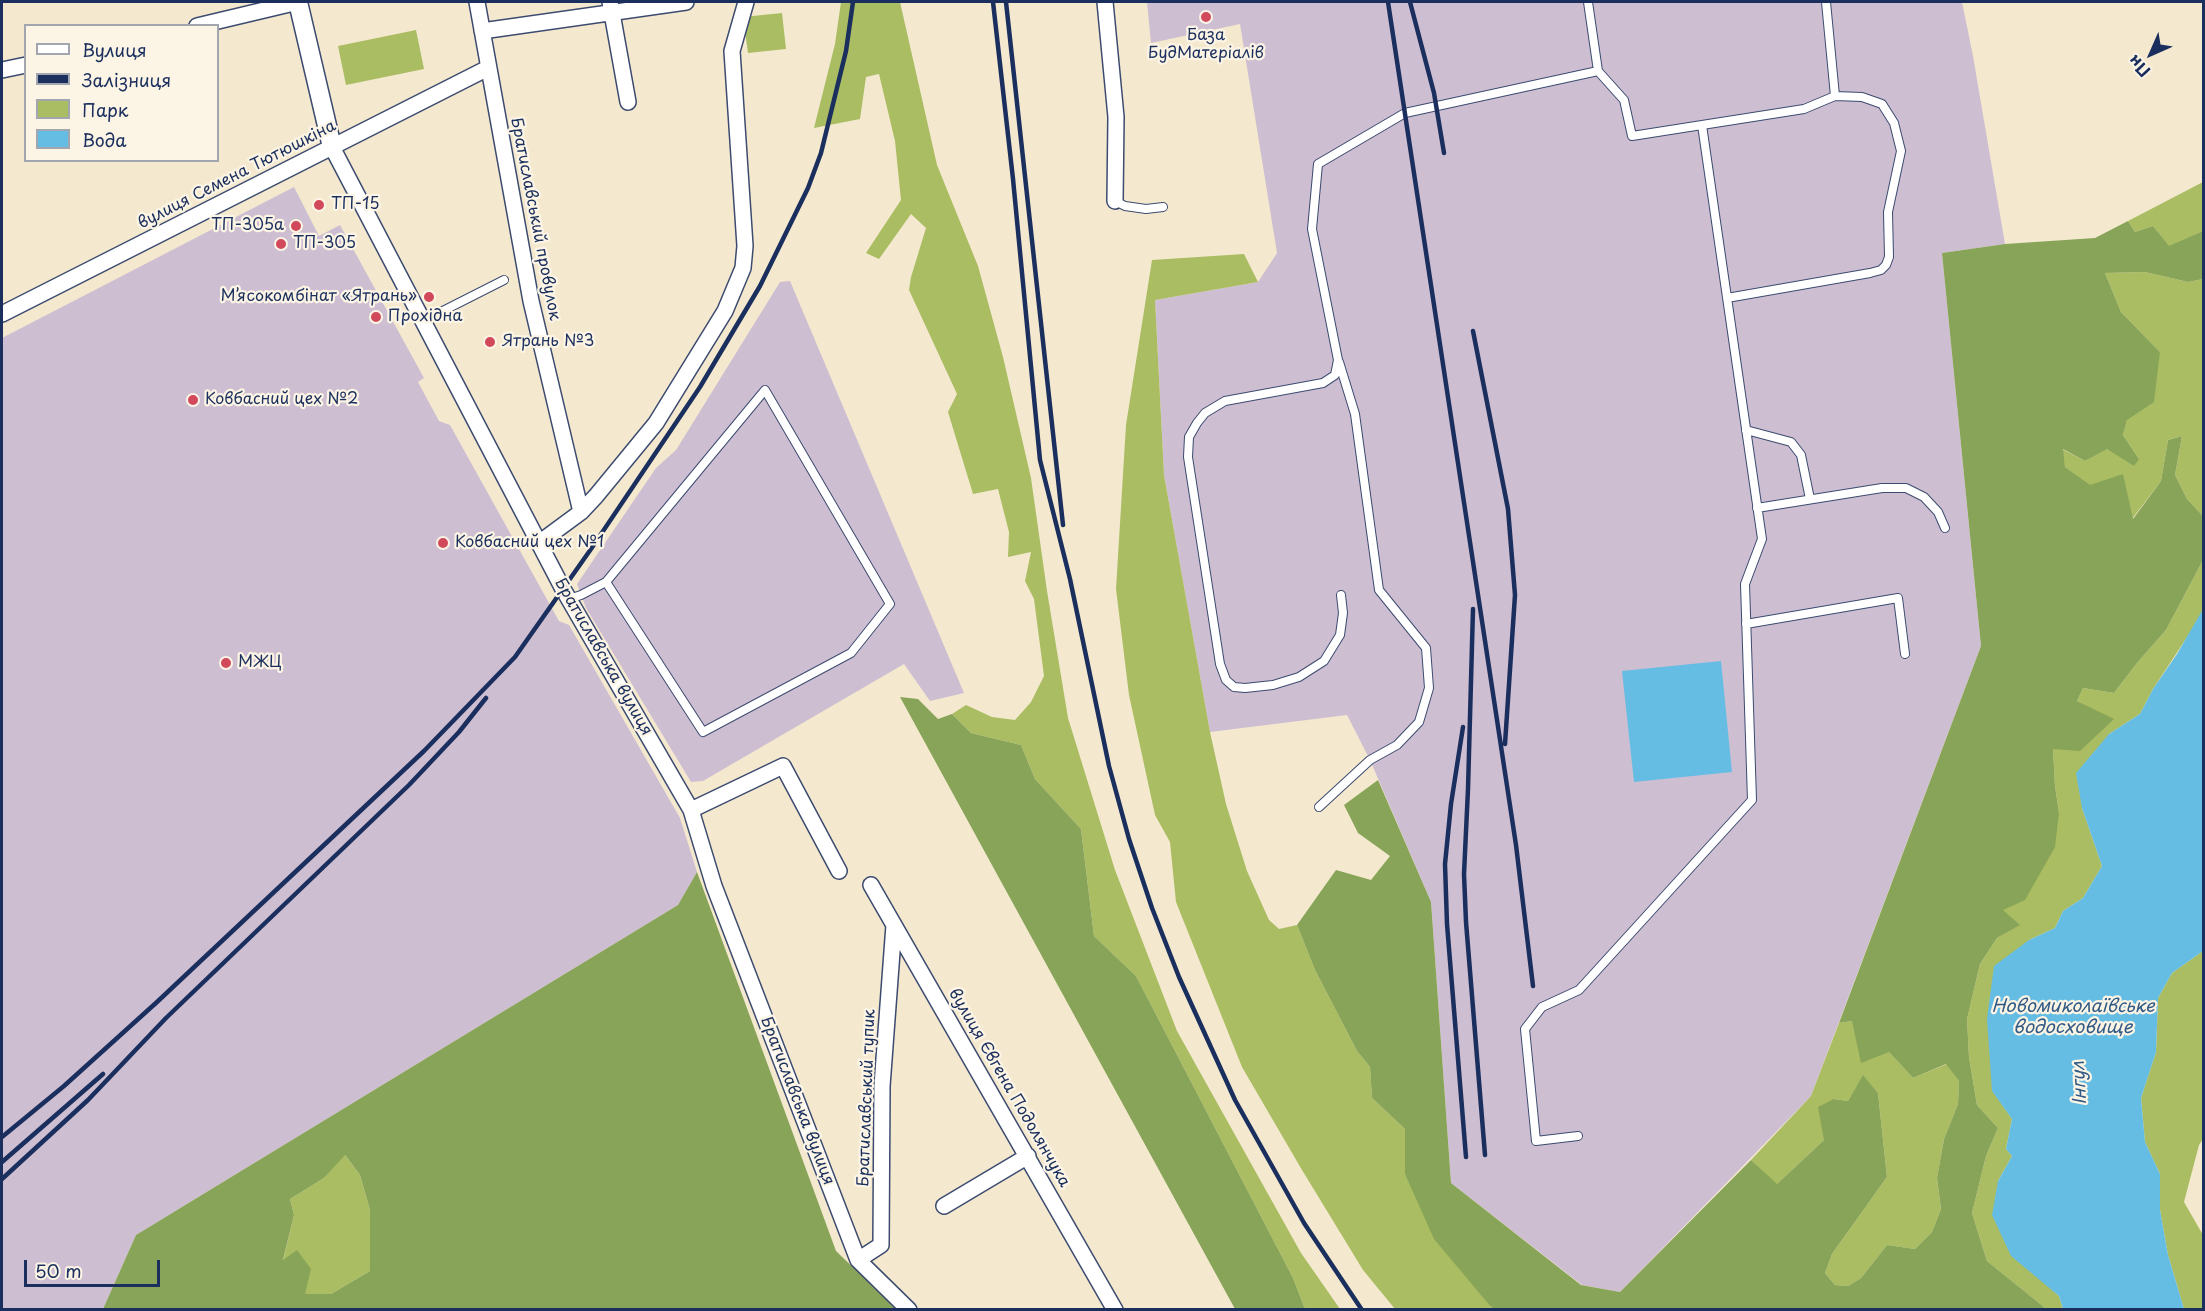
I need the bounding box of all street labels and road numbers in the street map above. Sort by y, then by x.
street label: Братиславський провулок [506,116,564,322]
street label: вулиця Семена Тютюшкіна [135,117,339,233]
street label: Братиславська вулиця [550,575,656,739]
street label: вулиця Євгена Подолянчука [944,985,1074,1191]
street label: Братиславський тупик [854,1009,880,1187]
street label: Братиславська вулиця [756,1014,838,1188]

